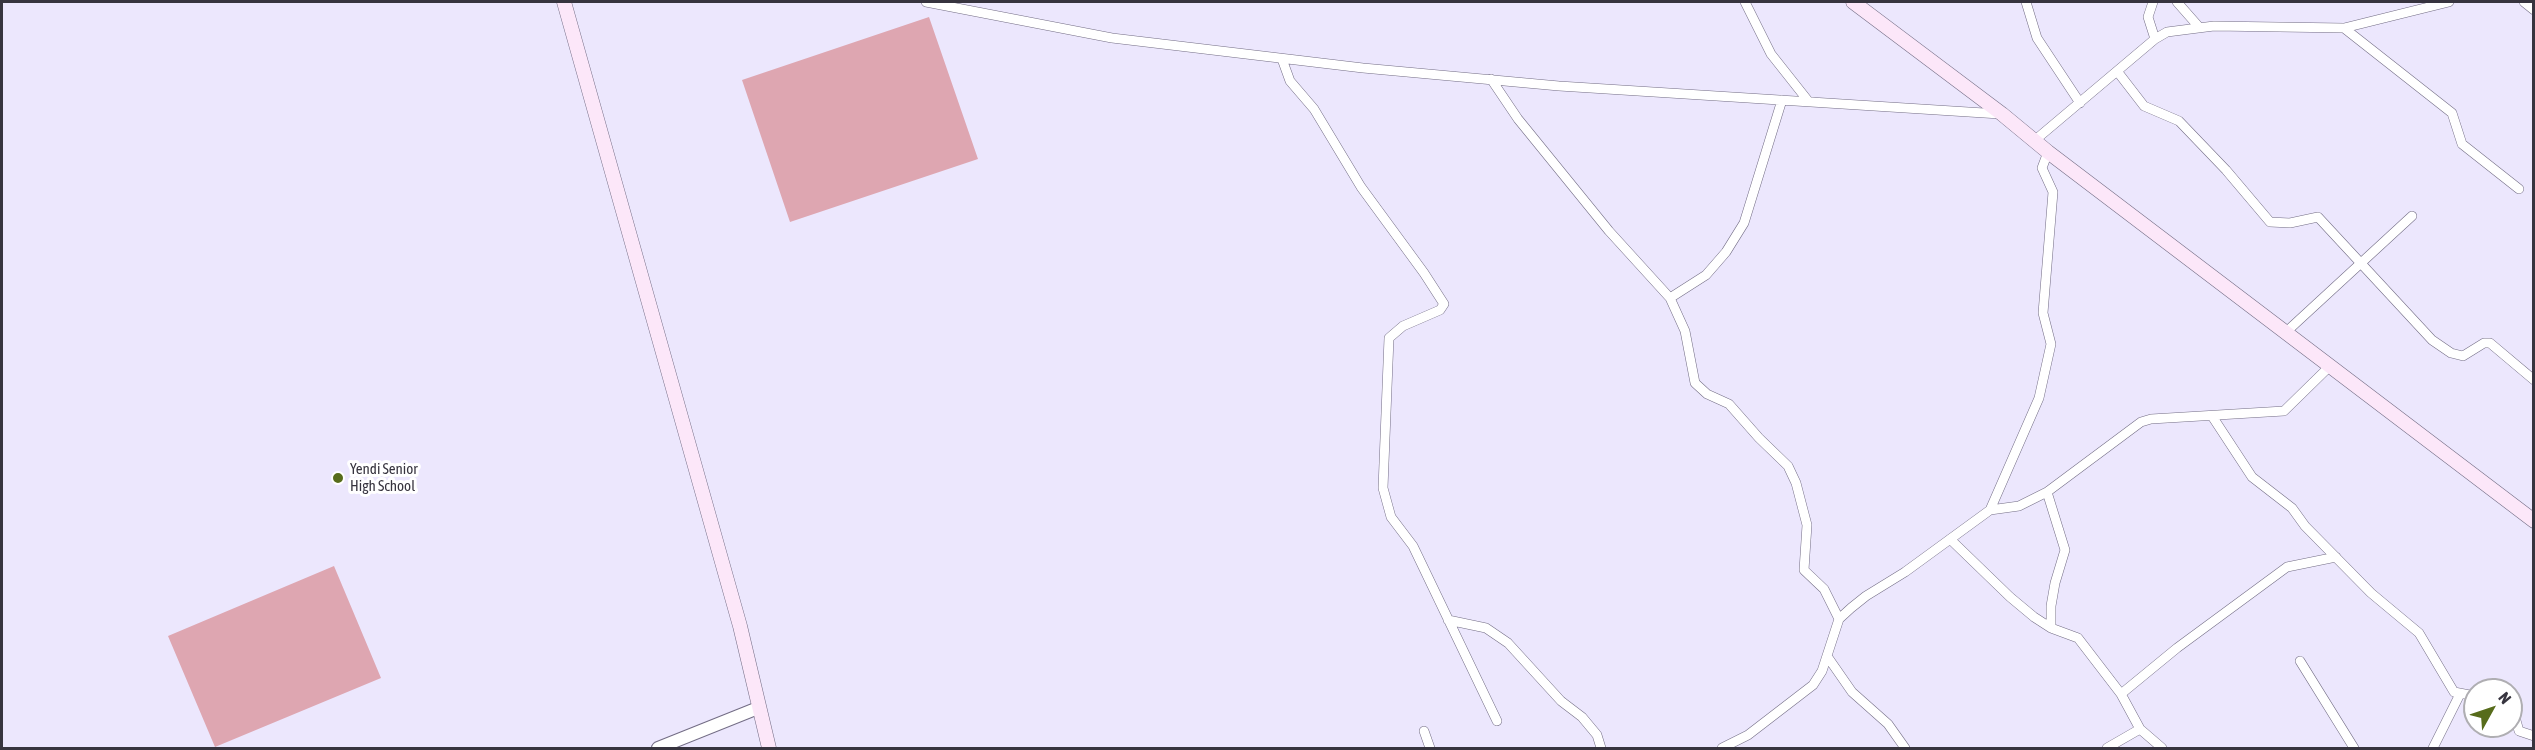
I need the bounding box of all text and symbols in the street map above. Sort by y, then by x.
place label: Yendi Senior High School [350,460,418,495]
marker: Yendi Senior High School [331,471,345,485]
north arrow [2463,678,2523,738]
text: N [2495,688,2515,707]

